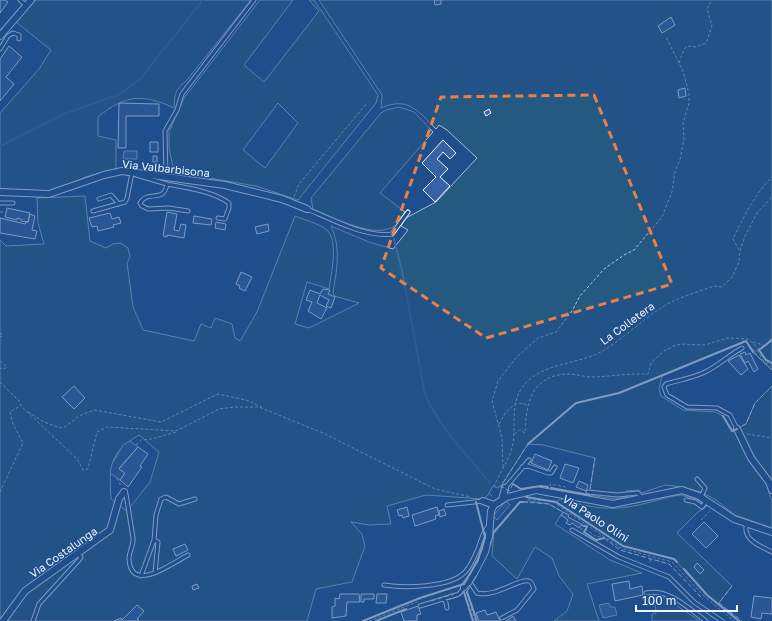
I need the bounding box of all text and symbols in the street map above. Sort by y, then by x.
street label: Via Valbarbisona [121,157,211,179]
street label: La Colletera [597,299,657,347]
street label: Via Paolo Olini [560,492,632,544]
street label: Via Costalunga [27,524,99,580]
scale bar [636,587,737,613]
text: 100 m [642,593,676,608]

